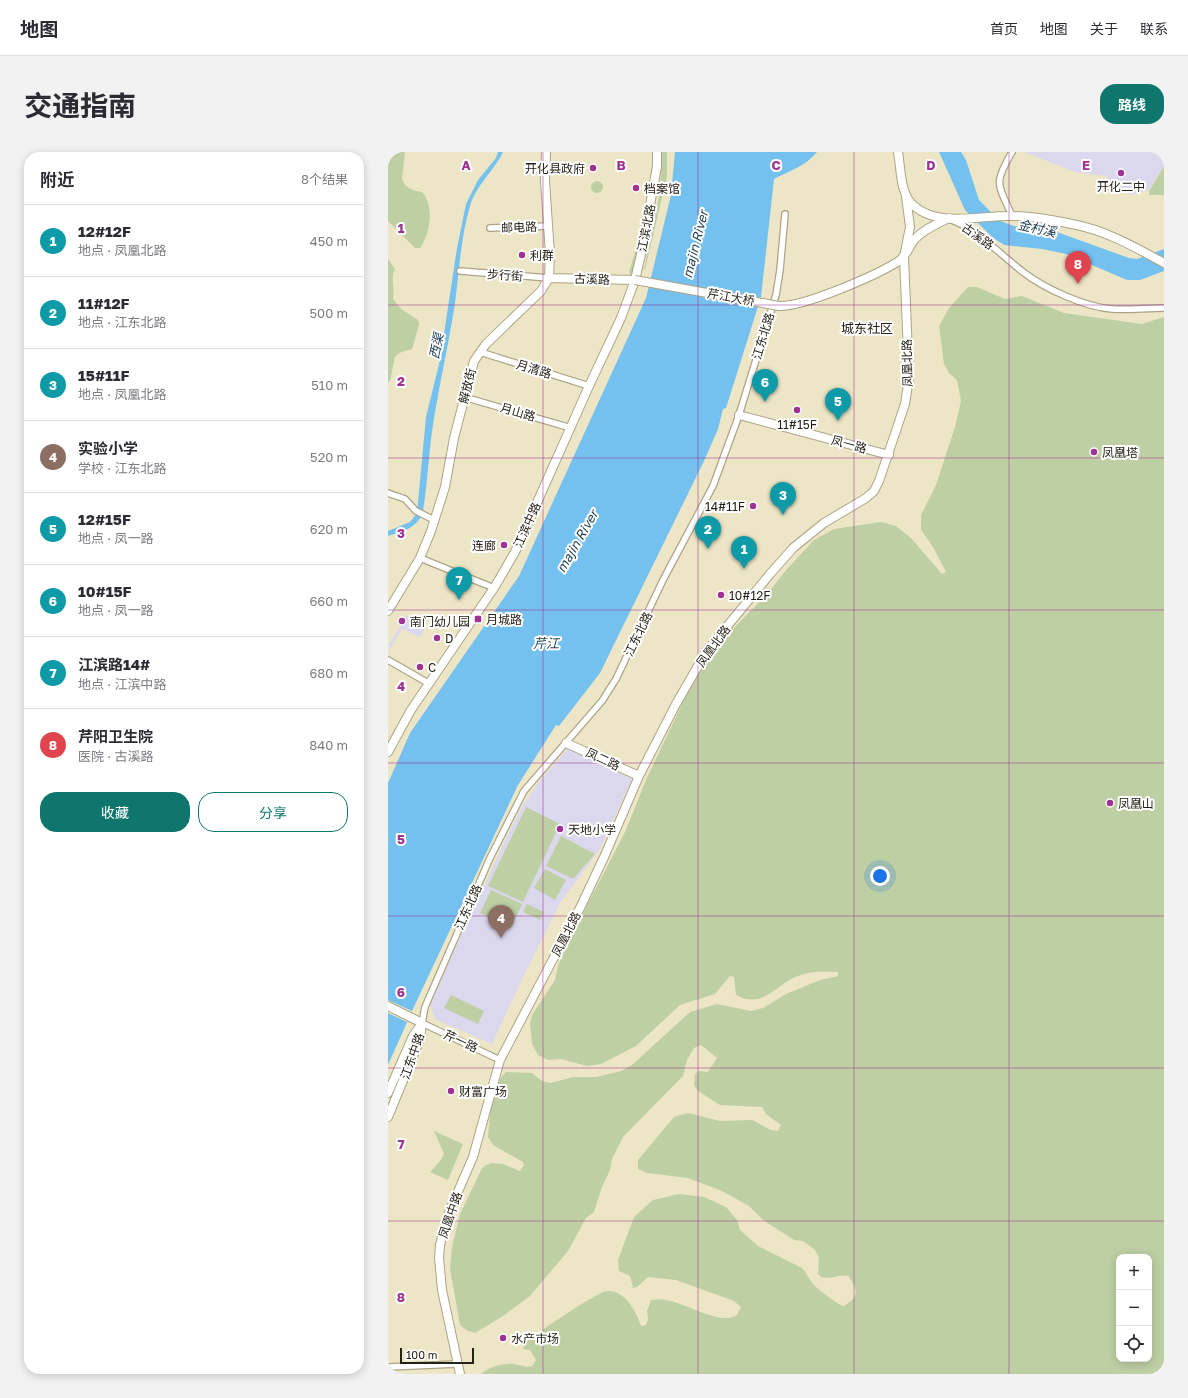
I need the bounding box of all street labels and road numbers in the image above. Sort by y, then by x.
street label: 江滨北路 [634,203,658,253]
street label: 邮电路 [501,219,537,235]
street label: 古溪路 [959,220,997,252]
street label: 步行街 [487,266,523,284]
street label: 古溪路 [574,271,610,287]
street label: 芹江大桥 [706,285,756,309]
street label: 江东北路 [749,311,777,361]
street label: 凤凰北路 [899,339,915,387]
street label: 月清路 [515,357,553,381]
street label: 解放街 [455,367,479,405]
street label: 月山路 [499,400,537,424]
street label: 凤一路 [830,432,868,456]
street label: 江滨中路 [510,500,544,550]
street label: 江东北路 [621,609,655,659]
street label: 凤凰北路 [693,622,733,670]
street label: 凤二路 [584,745,622,773]
street label: 江东北路 [451,882,485,932]
street label: 凤凰北路 [548,909,584,959]
street label: 芹一路 [442,1027,480,1055]
street label: 江东中路 [397,1031,427,1081]
street label: 凤凰中路 [435,1190,465,1240]

